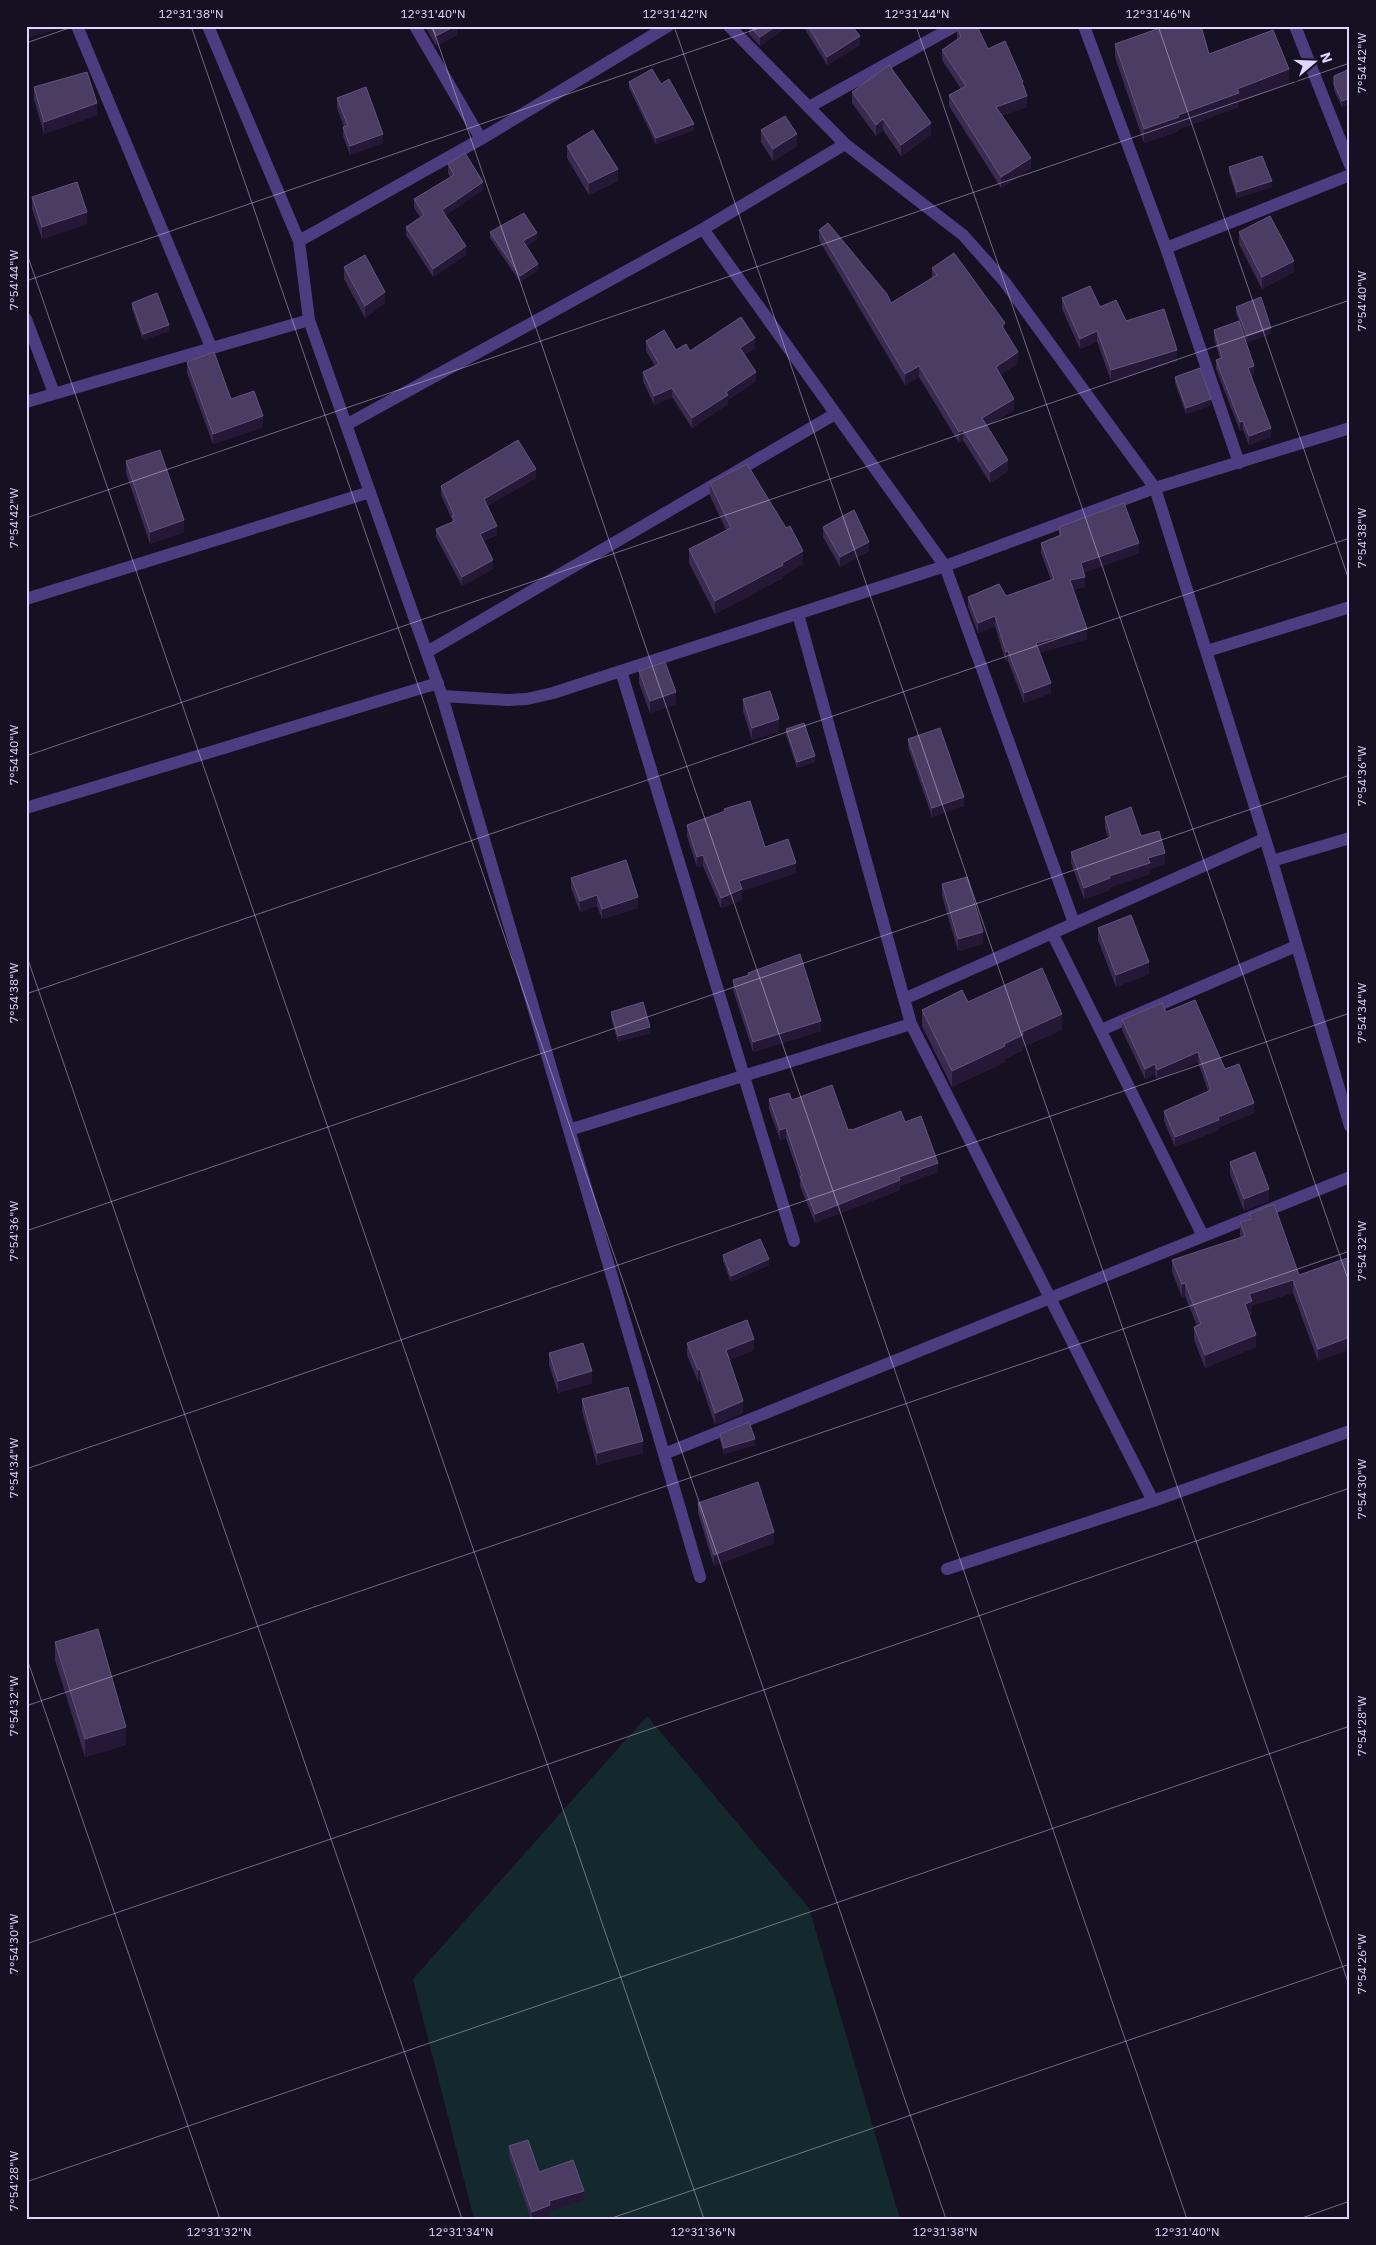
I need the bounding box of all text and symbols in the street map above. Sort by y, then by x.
text: 12°31'38"N [158,6,224,21]
text: 12°31'40"N [400,6,466,21]
text: 12°31'42"N [642,6,708,21]
text: 12°31'44"N [884,6,950,21]
text: 12°31'46"N [1125,6,1191,21]
text: 7°54'42"W [1354,32,1369,93]
north arrow [1288,38,1338,88]
text: N [1316,50,1336,65]
text: 7°54'44"W [6,249,21,310]
text: 7°54'40"W [1354,270,1369,331]
text: 7°54'42"W [6,487,21,548]
text: 7°54'38"W [1354,507,1369,568]
text: 7°54'40"W [6,724,21,785]
text: 7°54'36"W [1354,745,1369,806]
text: 7°54'38"W [6,962,21,1023]
text: 7°54'34"W [1354,982,1369,1043]
text: 7°54'36"W [6,1200,21,1261]
text: 7°54'32"W [1354,1220,1369,1281]
text: 7°54'34"W [6,1437,21,1498]
text: 7°54'30"W [1354,1458,1369,1519]
text: 7°54'32"W [6,1675,21,1736]
text: 7°54'28"W [1354,1695,1369,1756]
text: 7°54'30"W [6,1913,21,1974]
text: 7°54'26"W [1354,1933,1369,1994]
text: 7°54'28"W [6,2150,21,2211]
text: 12°31'32"N [186,2224,252,2239]
text: 12°31'34"N [428,2224,494,2239]
text: 12°31'36"N [670,2224,736,2239]
text: 12°31'38"N [912,2224,978,2239]
text: 12°31'40"N [1154,2224,1220,2239]

